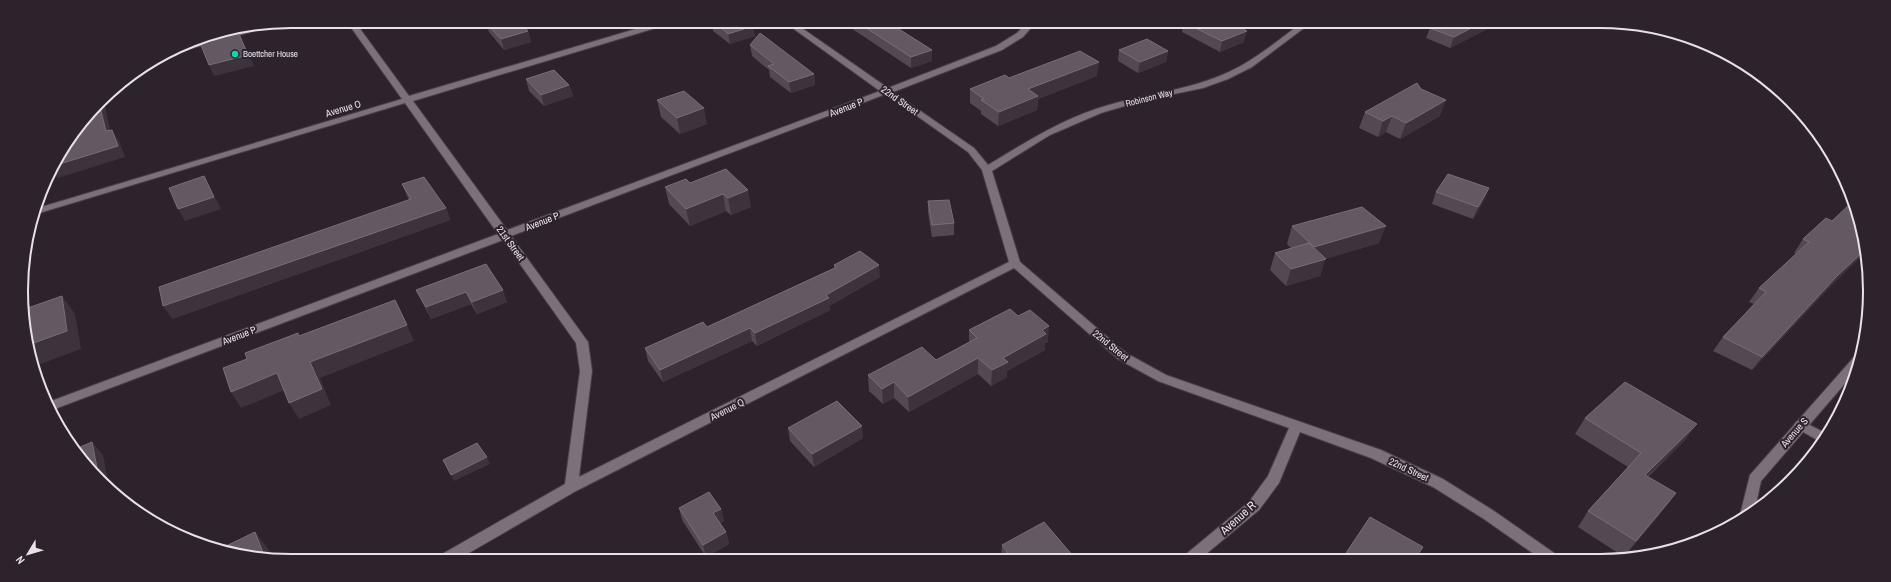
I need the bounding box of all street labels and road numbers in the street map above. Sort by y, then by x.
street label: 22nd Street [879,83,921,118]
street label: Robinson Way [1124,86,1174,110]
street label: Avenue P [826,95,866,120]
street label: Avenue O [323,97,362,120]
street label: Avenue P [522,209,562,234]
street label: 21st Street [494,223,528,264]
street label: Avenue P [219,323,259,348]
street label: 22nd Street [1090,327,1132,364]
street label: Avenue Q [707,395,746,424]
street label: Avenue S [1777,414,1811,451]
street label: 22nd Street [1387,455,1431,485]
street label: Avenue R [1216,498,1259,539]

